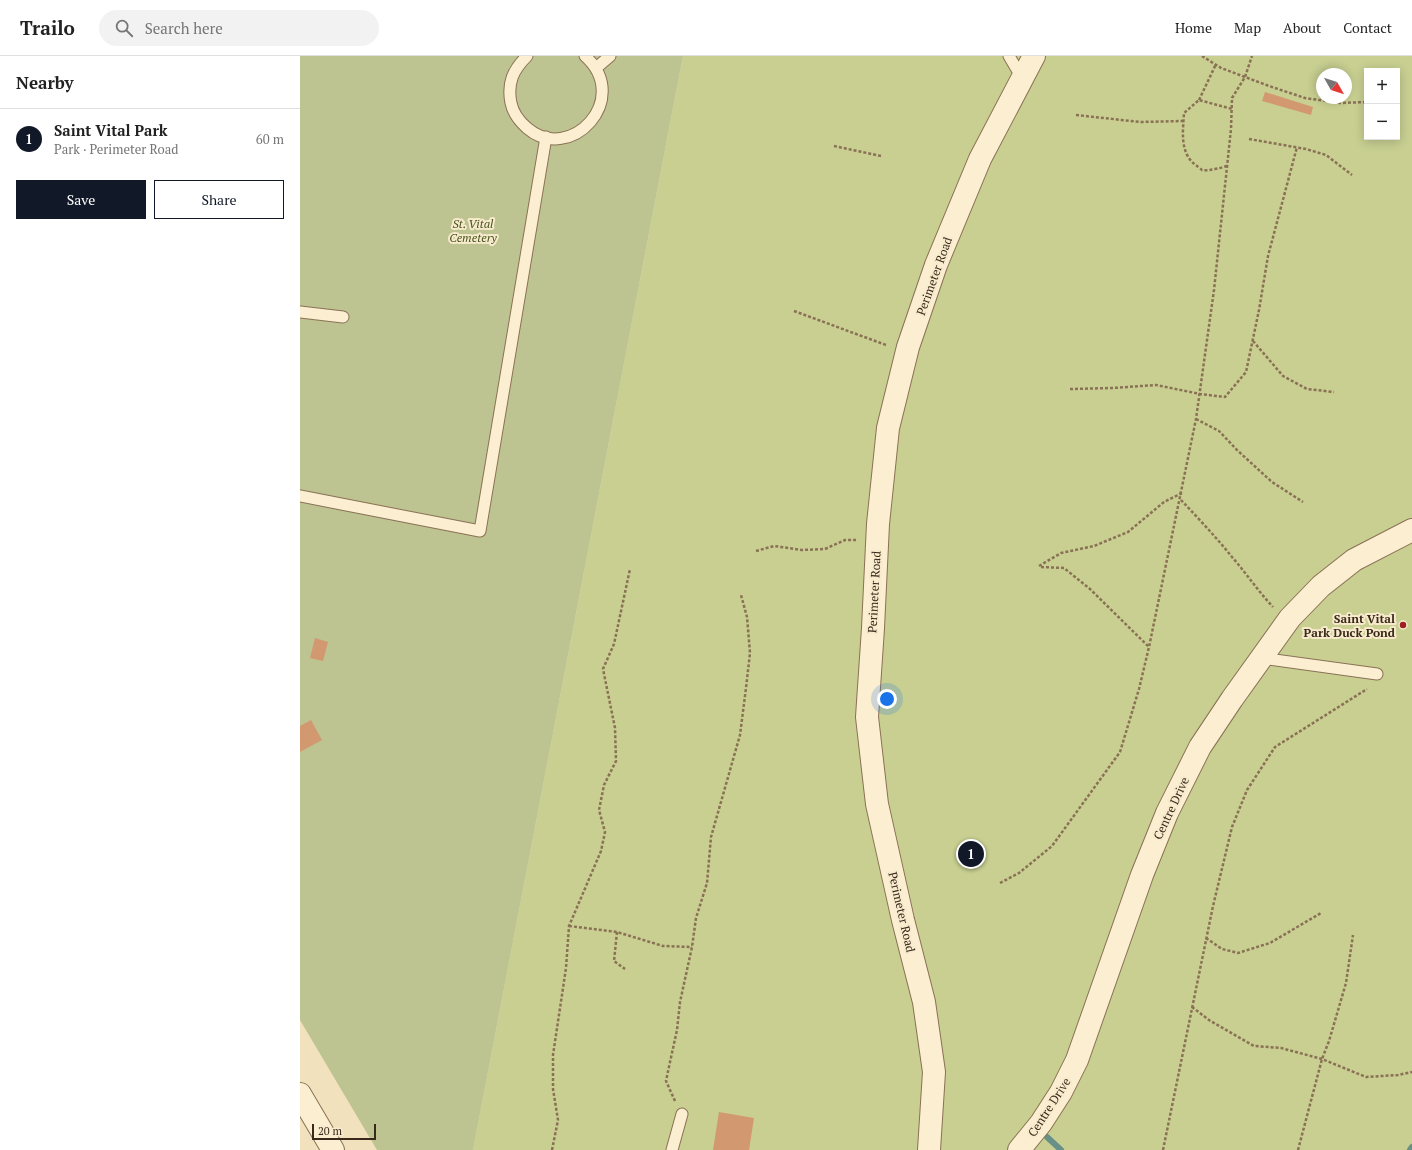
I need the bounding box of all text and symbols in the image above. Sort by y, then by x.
search box [99,10,379,46]
text: Trailo [20,15,75,40]
icon: search [113,17,135,39]
text: Search here [145,18,223,38]
text: Home [1175,18,1212,37]
text: Map [1234,18,1261,37]
text: About [1283,18,1321,37]
text: Contact [1343,18,1392,37]
north arrow [1316,68,1352,104]
map controls [1364,68,1400,140]
button: + [1364,68,1400,104]
text: Nearby [16,71,74,94]
button: − [1364,104,1400,140]
text: Saint Vital Park [54,120,168,140]
text: 1 [25,130,33,148]
text: 60 m [256,130,284,148]
text: Park · Perimeter Road [54,140,179,158]
button: Save [16,180,146,219]
button: Share [154,180,284,219]
park label: St. Vital Cemetery [449,216,497,245]
street label: Perimeter Road [913,234,955,317]
street label: Perimeter Road [864,550,884,633]
place label: Saint Vital Park Duck Pond [1304,611,1396,640]
marker: Saint Vital Park Duck Pond [1398,620,1408,630]
your location [877,689,897,709]
street label: Centre Drive [1150,774,1192,842]
pin: 1 [958,839,984,869]
street label: Perimeter Road [885,870,919,954]
street label: Centre Drive [1024,1075,1074,1139]
scale bar [312,1122,376,1141]
text: 20 m [318,1124,342,1138]

